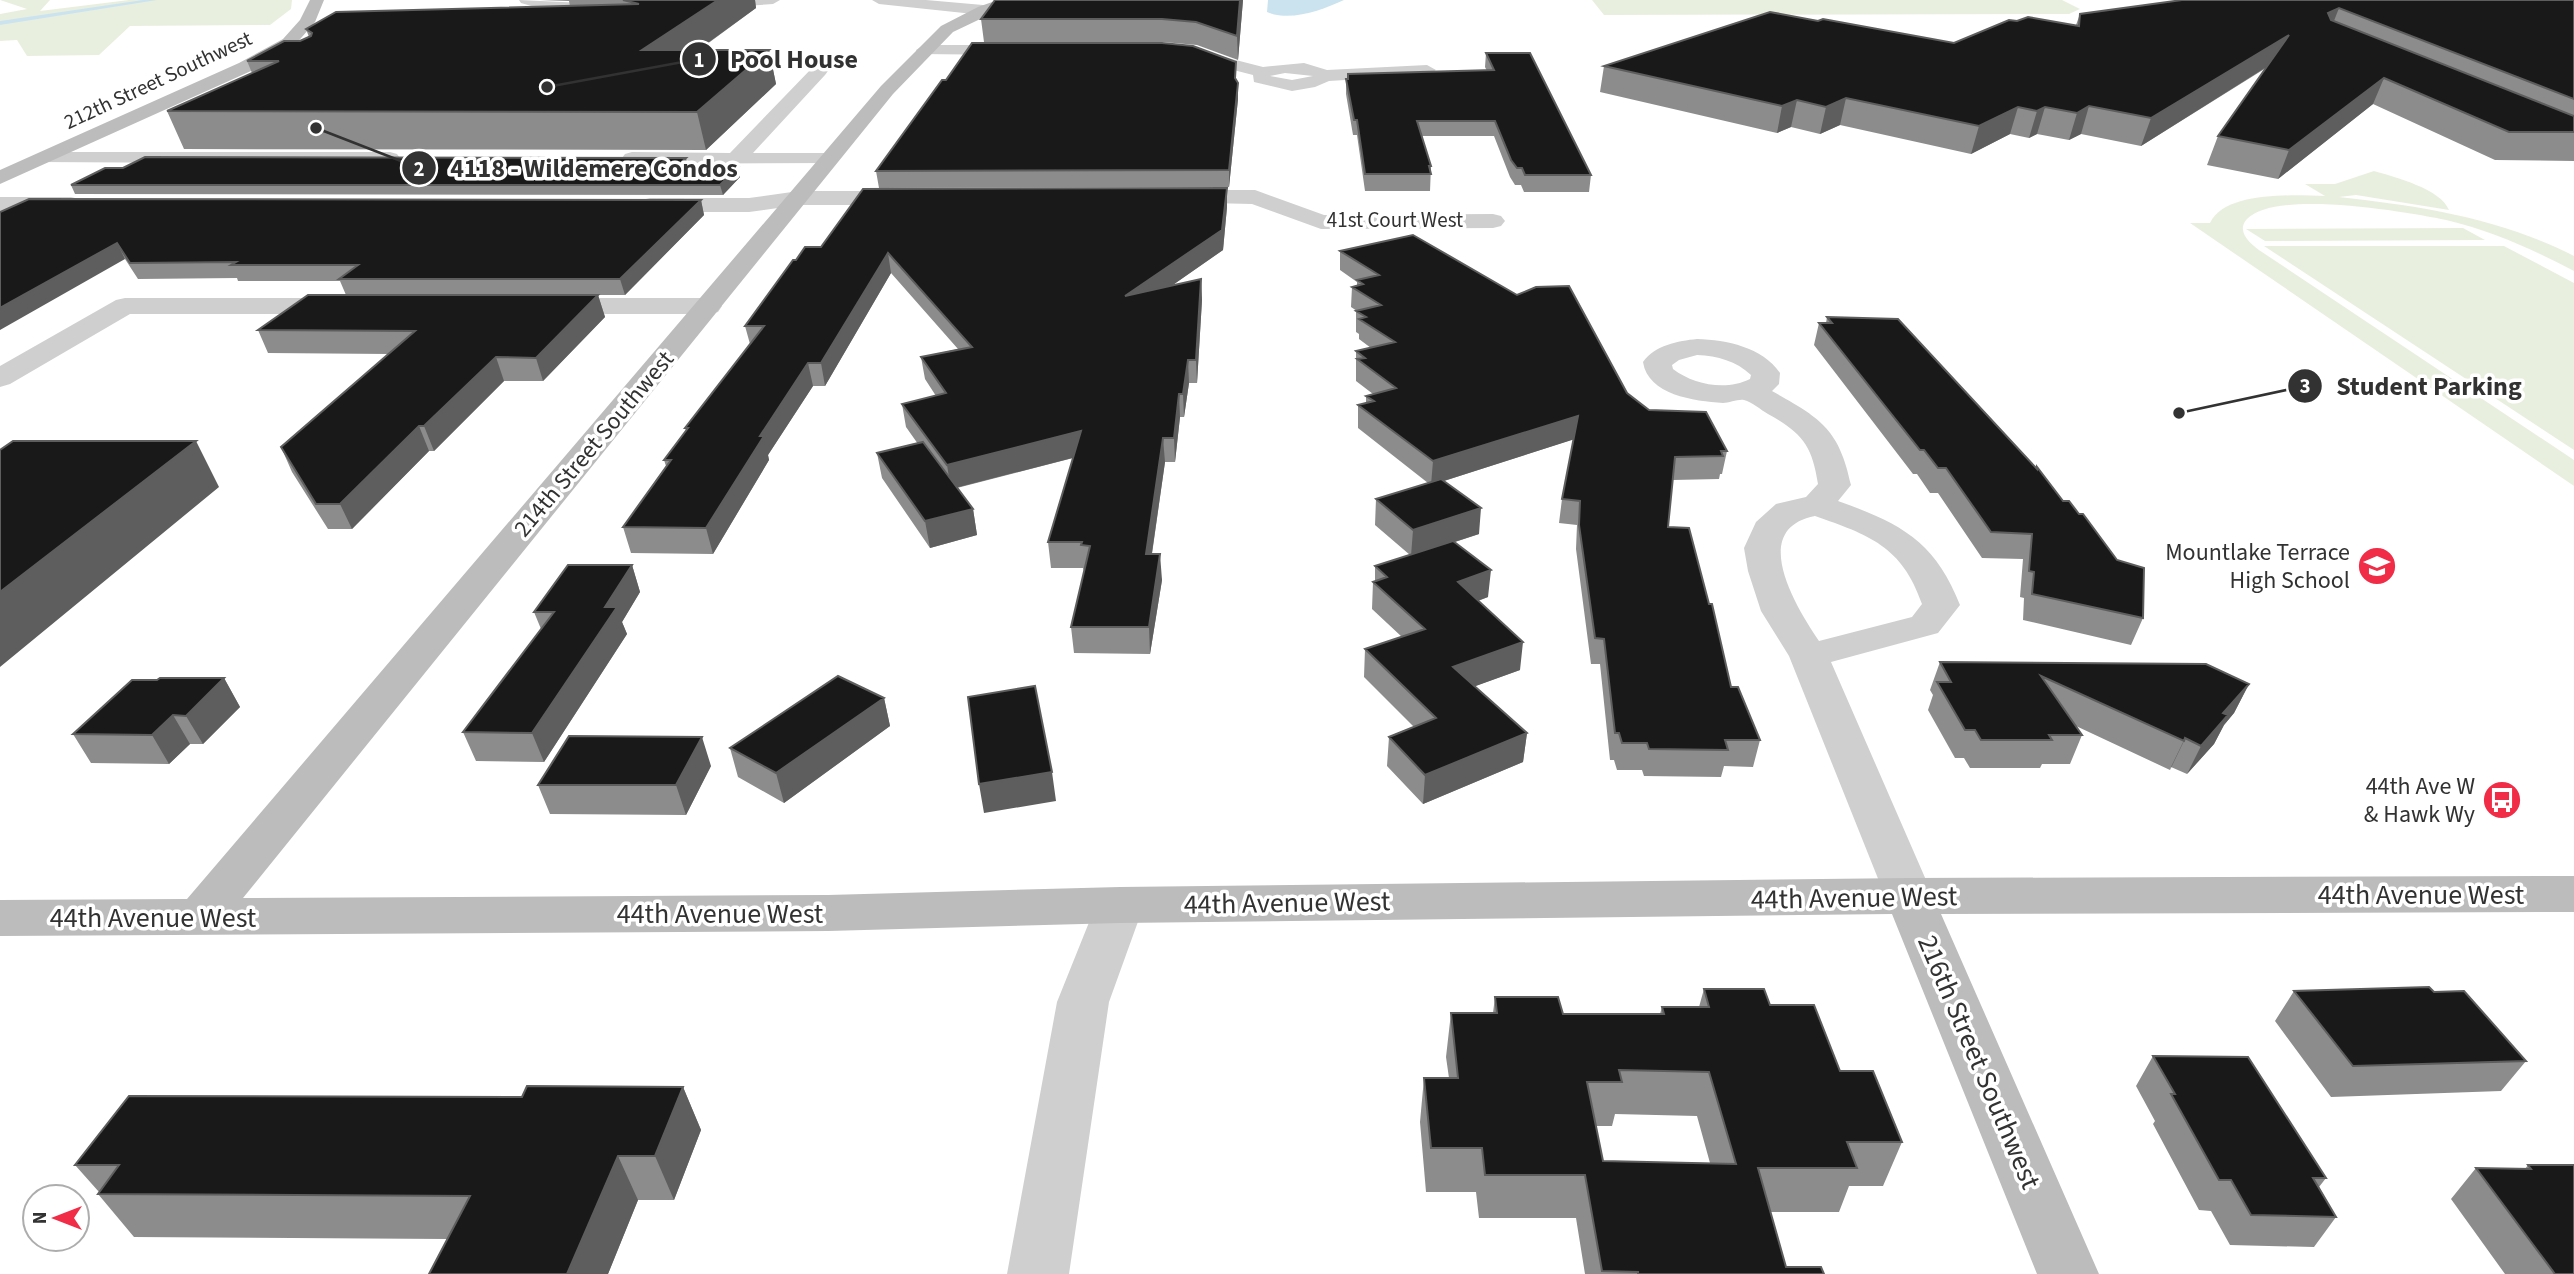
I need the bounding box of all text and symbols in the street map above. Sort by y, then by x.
street label: 212th Street Southwest [59,23,257,137]
callout: Pool House [681,36,872,83]
text: Pool House [730,41,858,78]
text: 1 [693,45,705,75]
callout: 4118 - Wildemere Condos [402,145,752,192]
text: 4118 - Wildemere Condos [450,150,738,187]
text: 2 [413,154,425,184]
street label: 41st Court West [1327,205,1463,235]
street label: 214th Street Southwest [506,343,682,545]
callout: Student Parking [2287,362,2536,409]
text: Student Parking [2336,368,2522,405]
text: 3 [2299,371,2311,401]
place label: Mountlake Terrace High School [2165,535,2350,598]
school or university icon: Mountlake Terrace High School [2356,545,2398,587]
place label: 44th Ave W & Hawk Wy [2364,769,2475,832]
bus stop icon: 44th Ave W & Hawk Wy [2481,779,2523,821]
street label: 44th Avenue West [2318,875,2525,915]
street label: 44th Avenue West [1750,876,1958,920]
street label: 44th Avenue West [1183,881,1391,925]
street label: 44th Avenue West [617,894,824,934]
street label: 44th Avenue West [50,898,257,938]
street label: 216th Street Southwest [1907,929,2051,1196]
north arrow [21,1183,91,1253]
text: N [27,1212,54,1224]

